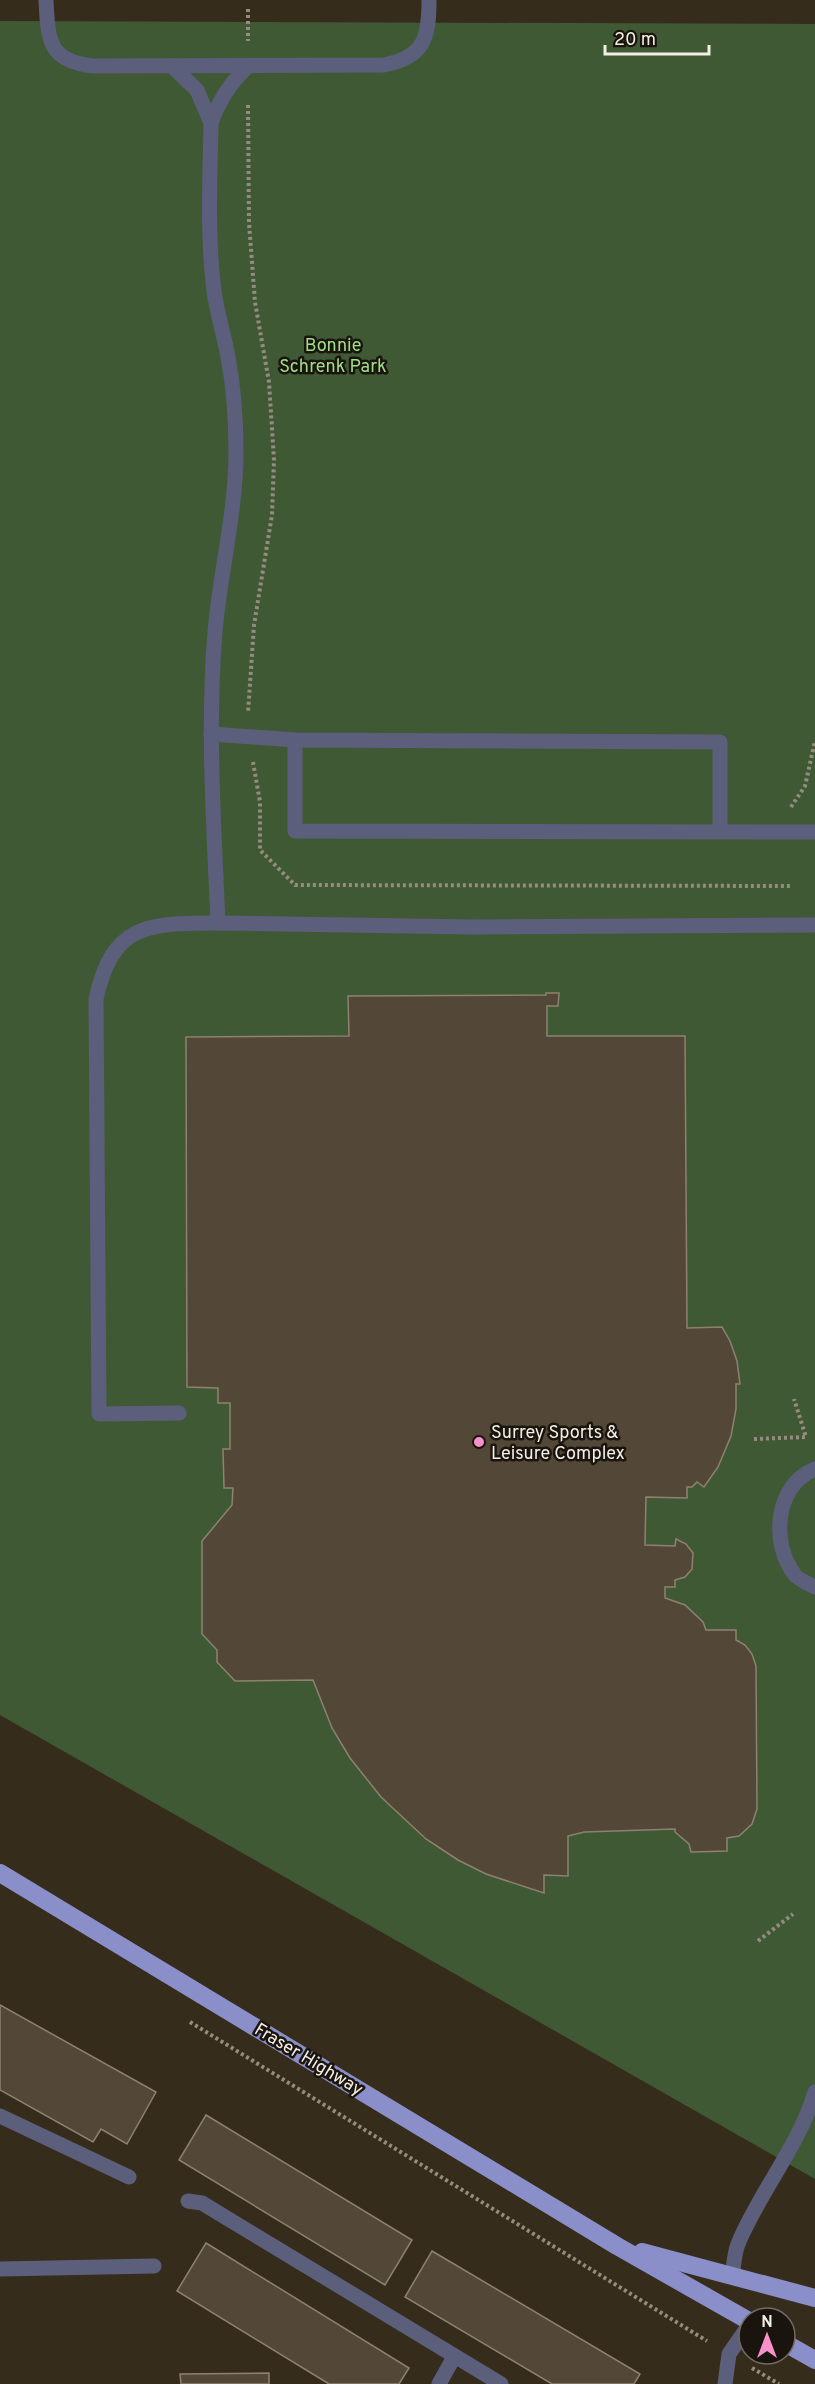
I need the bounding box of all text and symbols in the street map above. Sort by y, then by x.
scale bar [605,18,708,56]
text: 20 m [614,29,656,52]
park label: Bonnie Schrenk Park [279,335,387,379]
place label: Surrey Sports & Leisure Complex [491,1422,625,1466]
marker: Surrey Sports & Leisure Complex [472,1435,486,1449]
street label: Fraser Highway [250,2019,367,2102]
north arrow [737,2306,797,2366]
text: N [761,2313,773,2333]

